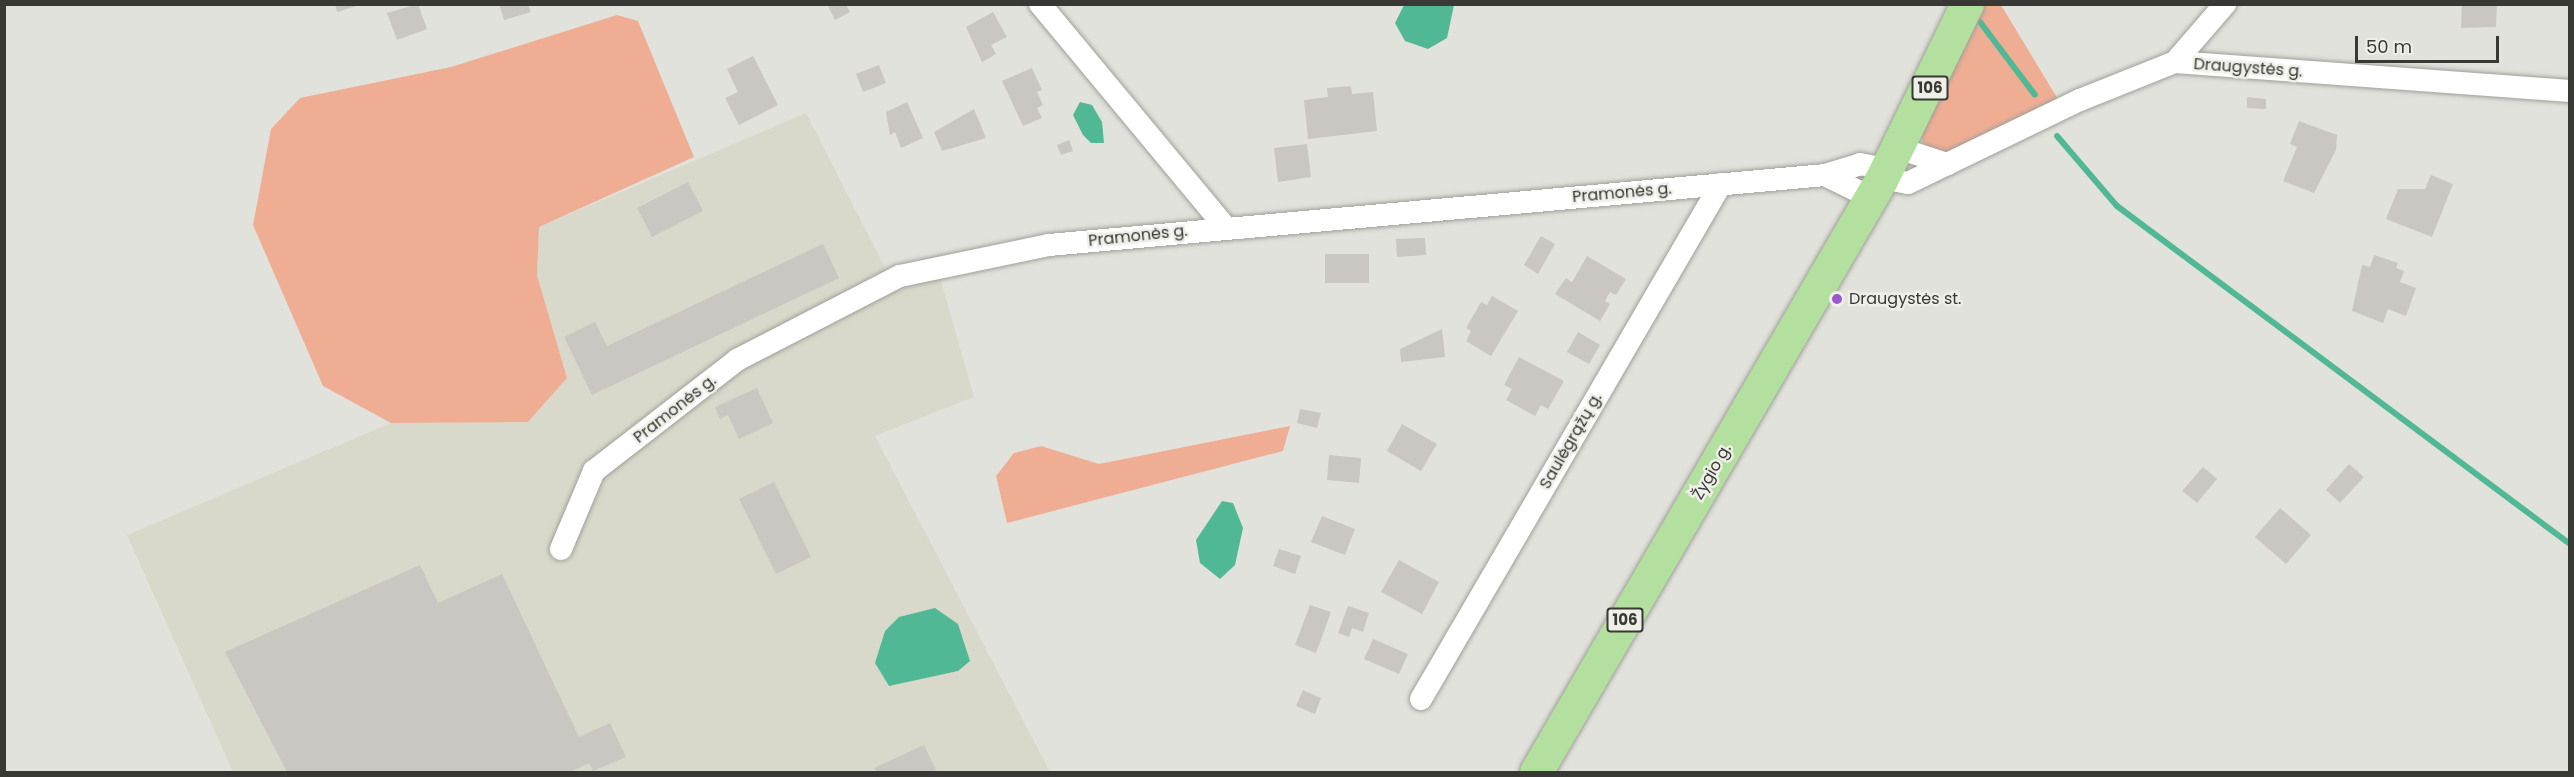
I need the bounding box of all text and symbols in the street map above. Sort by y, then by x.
scale bar [2358,24,2502,62]
text: 50 m [2366,34,2412,59]
street label: Draugystės g. [2193,55,2303,81]
road number: 106 [1910,76,1950,100]
street label: Pramonės g. [1571,179,1673,207]
street label: Pramonės g. [1087,221,1189,251]
place label: Draugystės st. [1849,289,1961,309]
marker: Draugystės st. [1830,292,1844,306]
street label: Pramonės g. [630,371,720,447]
street label: Saulėgrąžų g. [1536,389,1606,493]
street label: Žygio g. [1688,441,1736,503]
road number: 106 [1606,608,1644,632]

